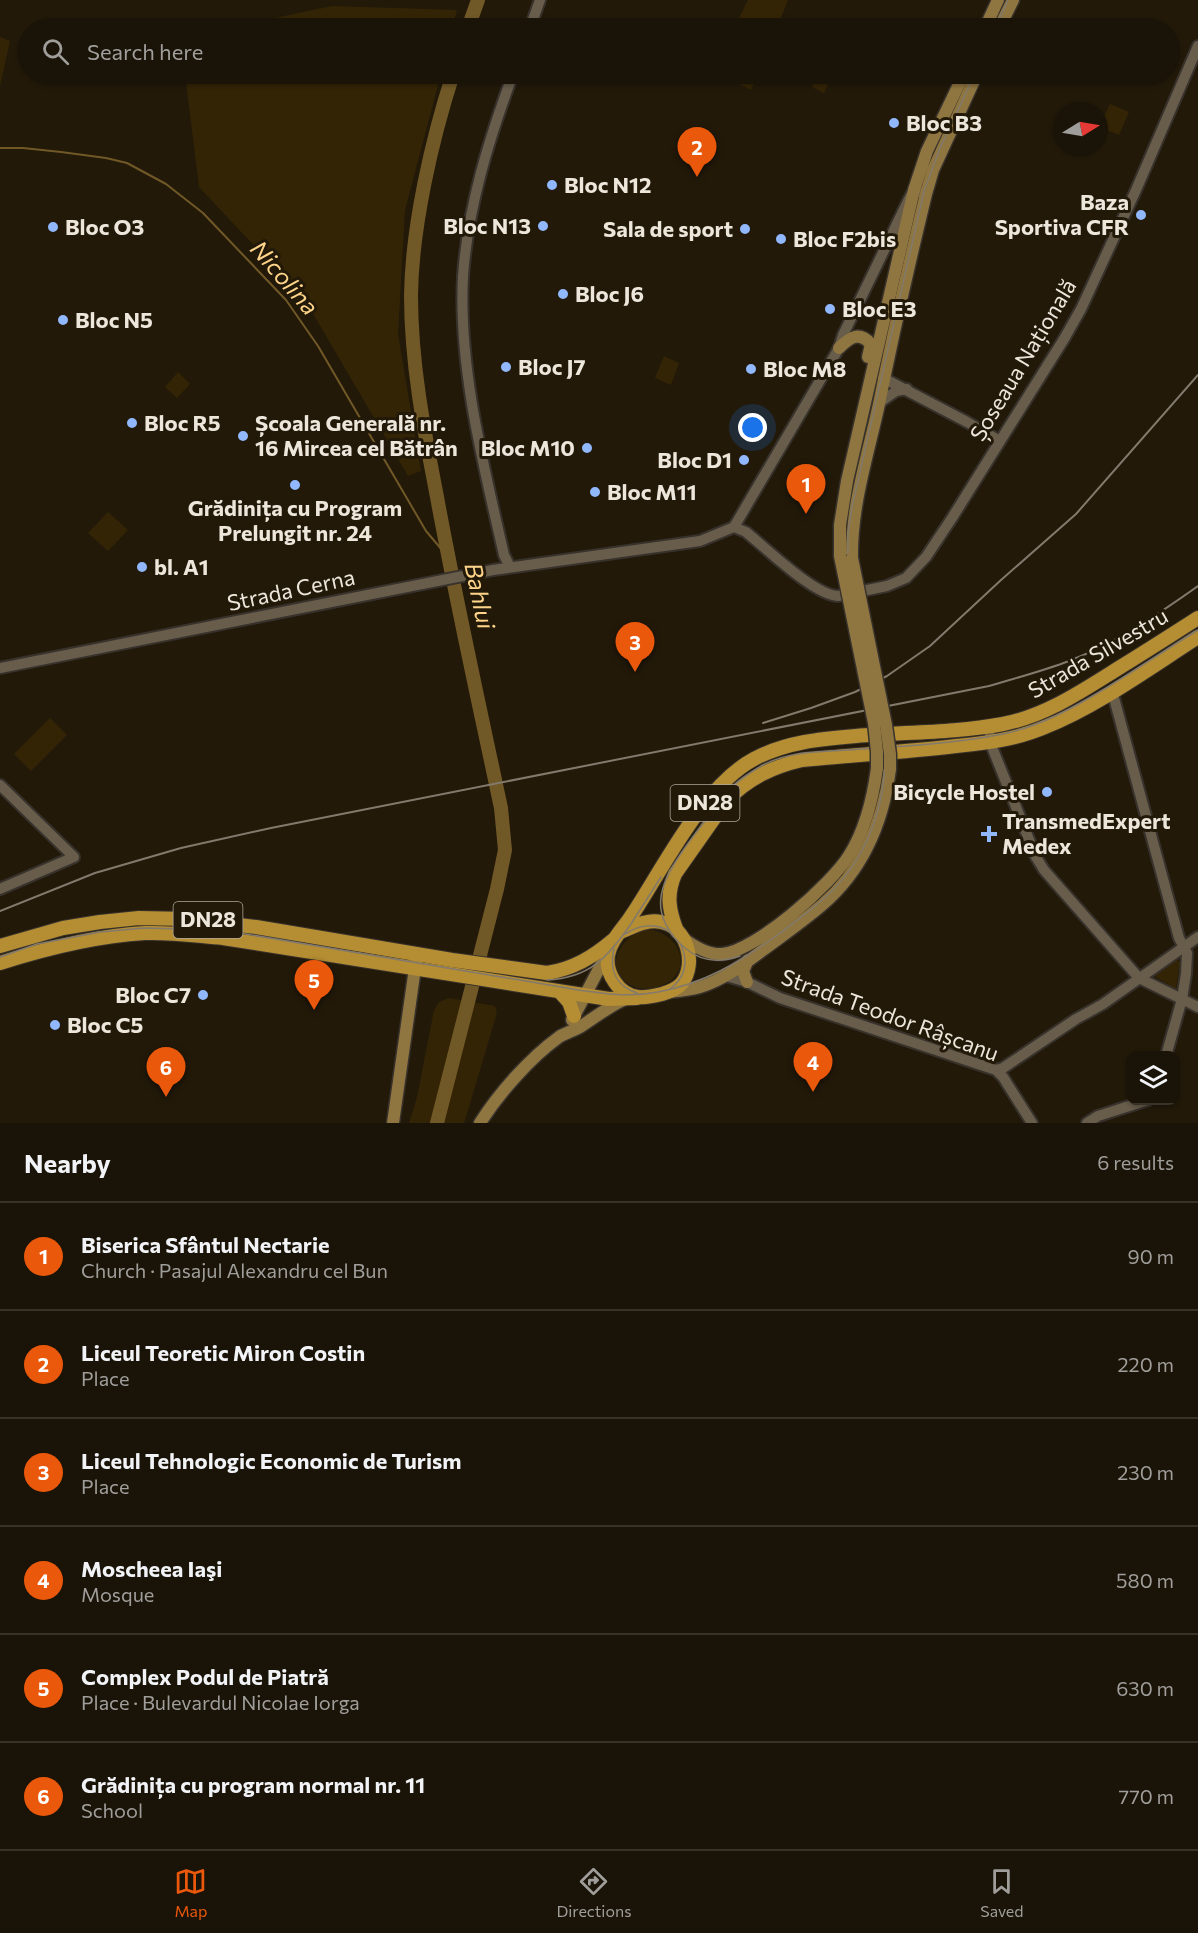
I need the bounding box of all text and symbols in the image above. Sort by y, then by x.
search box [18,18,1180,84]
icon: search [39,35,72,68]
text: Search here [87,38,203,65]
north arrow [1054,102,1108,156]
place label: Bloc B3 [906,109,982,136]
marker: Bloc B3 [887,116,901,130]
pin: 2 [678,128,716,177]
place label: Bloc N12 [564,171,652,198]
marker: Bloc N12 [545,178,559,192]
place label: Baza Sportiva CFR [995,188,1129,240]
marker: Baza Sportiva CFR [1134,208,1148,222]
place label: Bloc N13 [443,212,531,239]
place label: Bloc O3 [65,213,144,240]
place label: Sala de sport [603,215,733,242]
marker: Bloc N13 [536,219,550,233]
marker: Bloc O3 [46,220,60,234]
marker: Sala de sport [738,222,752,236]
place label: Bloc F2bis [793,225,896,252]
marker: Bloc F2bis [774,232,788,246]
water label: Nicolina [245,234,325,320]
street label: Șoseaua Națională [964,274,1082,446]
place label: Bloc J6 [575,280,644,307]
marker: Bloc J6 [556,287,570,301]
place label: Bloc E3 [842,295,917,322]
marker: Bloc E3 [823,302,837,316]
place label: Bloc N5 [75,306,153,333]
marker: Bloc N5 [56,313,70,327]
place label: Bloc J7 [518,353,586,380]
place label: Bloc M8 [763,355,846,382]
marker: Bloc J7 [499,360,513,374]
marker: Bloc M8 [744,362,758,376]
place label: Bloc R5 [144,409,221,436]
place label: Școala Generală nr. 16 Mircea cel Bătrân [255,409,458,461]
your location [738,413,767,442]
marker: Bloc R5 [125,416,139,430]
marker: Școala Generală nr. 16 Mircea cel Bătrân [236,429,250,443]
place label: Bloc M10 [481,434,575,461]
marker: Bloc M10 [580,441,594,455]
place label: Bloc D1 [657,446,732,473]
marker: Bloc D1 [737,453,751,467]
pin: 1 [786,464,826,514]
marker: Grădinița cu Program Prelungit nr. 24 [288,478,302,492]
place label: Bloc M11 [607,478,697,505]
marker: Bloc M11 [588,485,602,499]
place label: Grădinița cu Program Prelungit nr. 24 [188,494,402,546]
place label: bl. A1 [154,553,209,580]
marker: bl. A1 [135,560,149,574]
water label: Bahlui [459,560,502,633]
street label: Strada Cerna [225,563,357,616]
street label: Strada Silvestru [1023,602,1172,703]
pin: 3 [616,622,654,672]
place label: Bicycle Hostel [893,778,1035,805]
road number: DN28 [670,785,740,821]
marker: Bicycle Hostel [1040,785,1054,799]
place label: TransmedExpert Medex [1002,807,1170,859]
marker: TransmedExpert Medex [980,825,998,843]
road number: DN28 [174,902,242,938]
pin: 5 [294,960,334,1010]
street label: Strada Teodor Râșcanu [777,963,1003,1067]
place label: Bloc C7 [115,981,191,1008]
marker: Bloc C7 [196,988,210,1002]
place label: Bloc C5 [67,1011,143,1038]
marker: Bloc C5 [48,1018,62,1032]
pin: 4 [794,1042,832,1092]
pin: 6 [146,1048,186,1097]
map controls [1126,1051,1180,1105]
button: layers [1126,1051,1180,1105]
text: Nearby [24,1147,111,1178]
text: 6 results [1097,1150,1174,1174]
text: Biserica Sfântul Nectarie [81,1231,330,1258]
text: 1 [39,1244,48,1268]
text: 90 m [1128,1244,1174,1268]
text: Church · Pasajul Alexandru cel Bun [81,1258,388,1282]
text: Liceul Teoretic Miron Costin [81,1339,365,1366]
text: 2 [38,1352,49,1376]
text: 220 m [1118,1352,1174,1376]
text: Place [81,1366,130,1390]
text: Liceul Tehnologic Economic de Turism [81,1447,462,1474]
text: 3 [38,1460,49,1484]
text: 230 m [1117,1460,1174,1484]
text: Place [81,1474,130,1498]
text: Moscheea Iaşi [81,1555,222,1582]
text: 4 [37,1568,50,1592]
text: 580 m [1116,1568,1174,1592]
text: Mosque [81,1582,154,1606]
text: Complex Podul de Piatră [81,1663,329,1690]
text: 5 [38,1676,49,1700]
text: 630 m [1116,1676,1174,1700]
text: Place · Bulevardul Nicolae Iorga [81,1690,360,1714]
text: Grădinița cu program normal nr. 11 [81,1771,425,1798]
text: 6 [37,1784,50,1808]
text: 770 m [1119,1784,1174,1808]
text: School [81,1798,143,1822]
tab: Map [174,1865,207,1920]
tab: Directions [556,1865,631,1920]
tab: Saved [980,1865,1024,1920]

